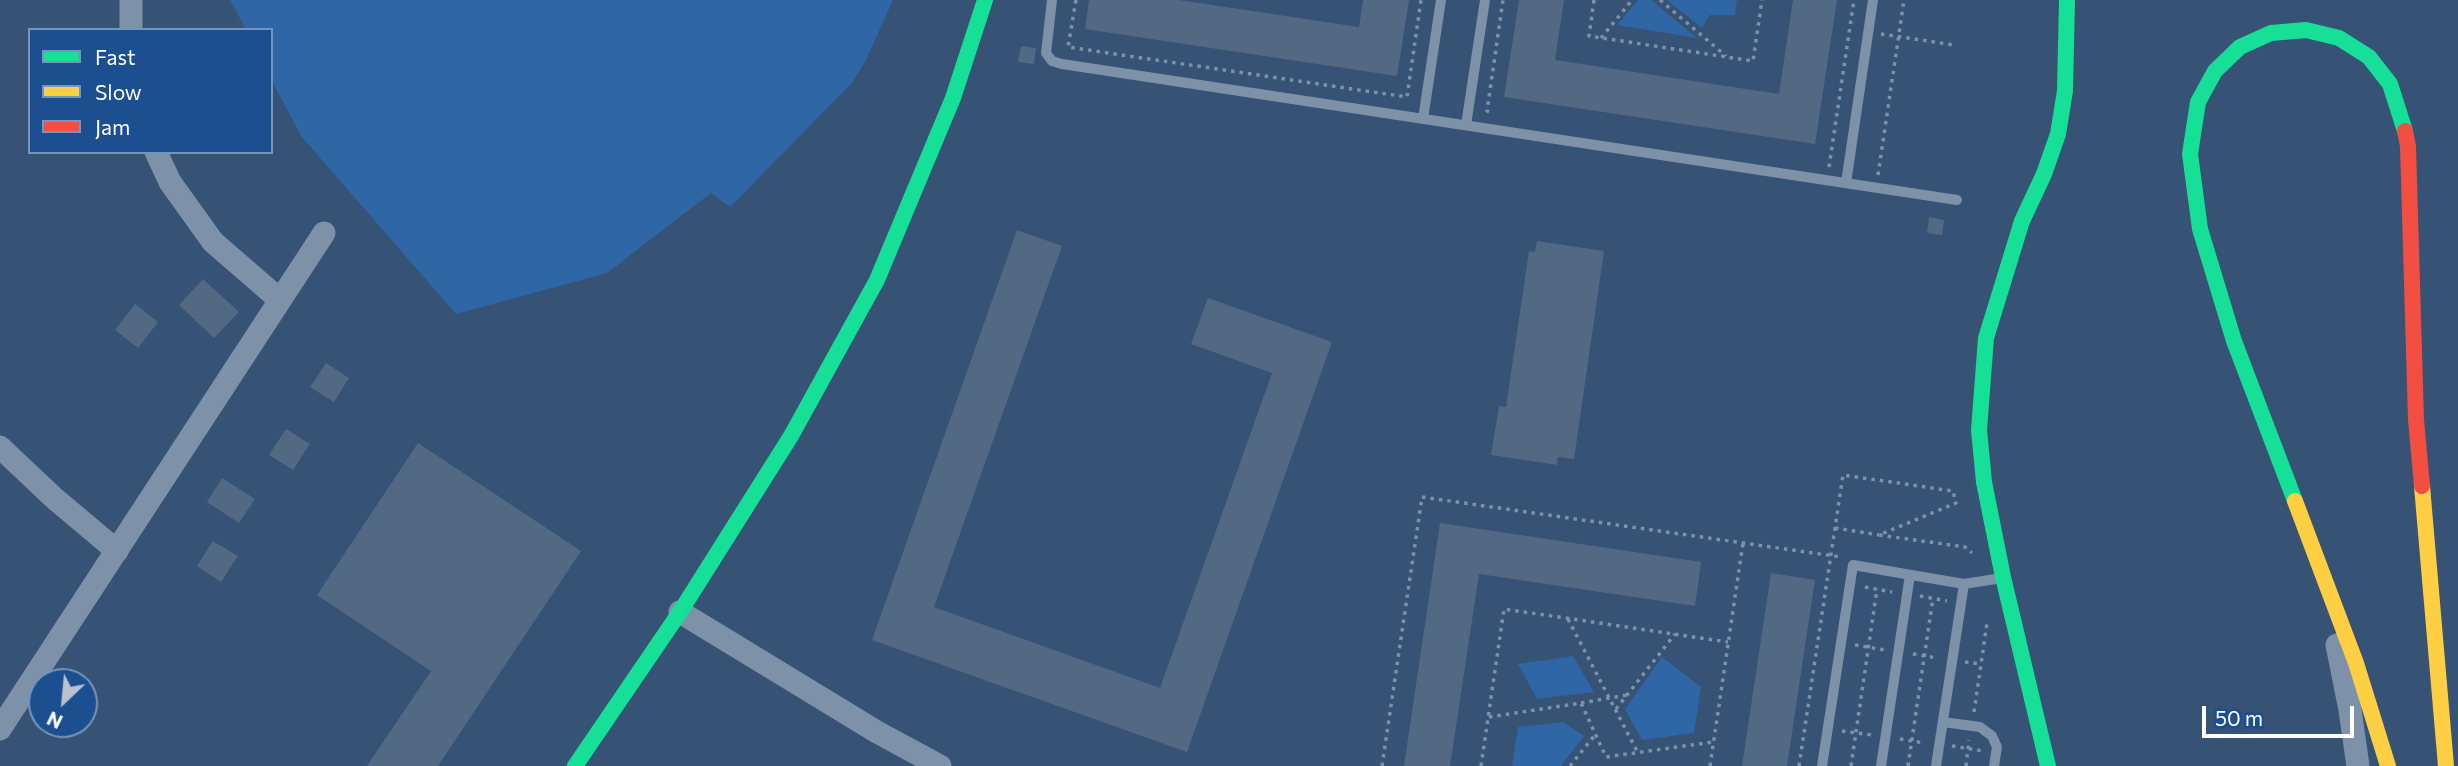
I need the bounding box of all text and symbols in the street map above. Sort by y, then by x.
legend [28,28,273,154]
text: Fast [95,44,136,69]
text: Slow [95,79,142,104]
text: Jam [95,114,130,139]
north arrow [28,668,98,738]
scale bar [2206,692,2358,736]
text: 50 m [2215,705,2263,730]
text: N [43,707,66,734]

